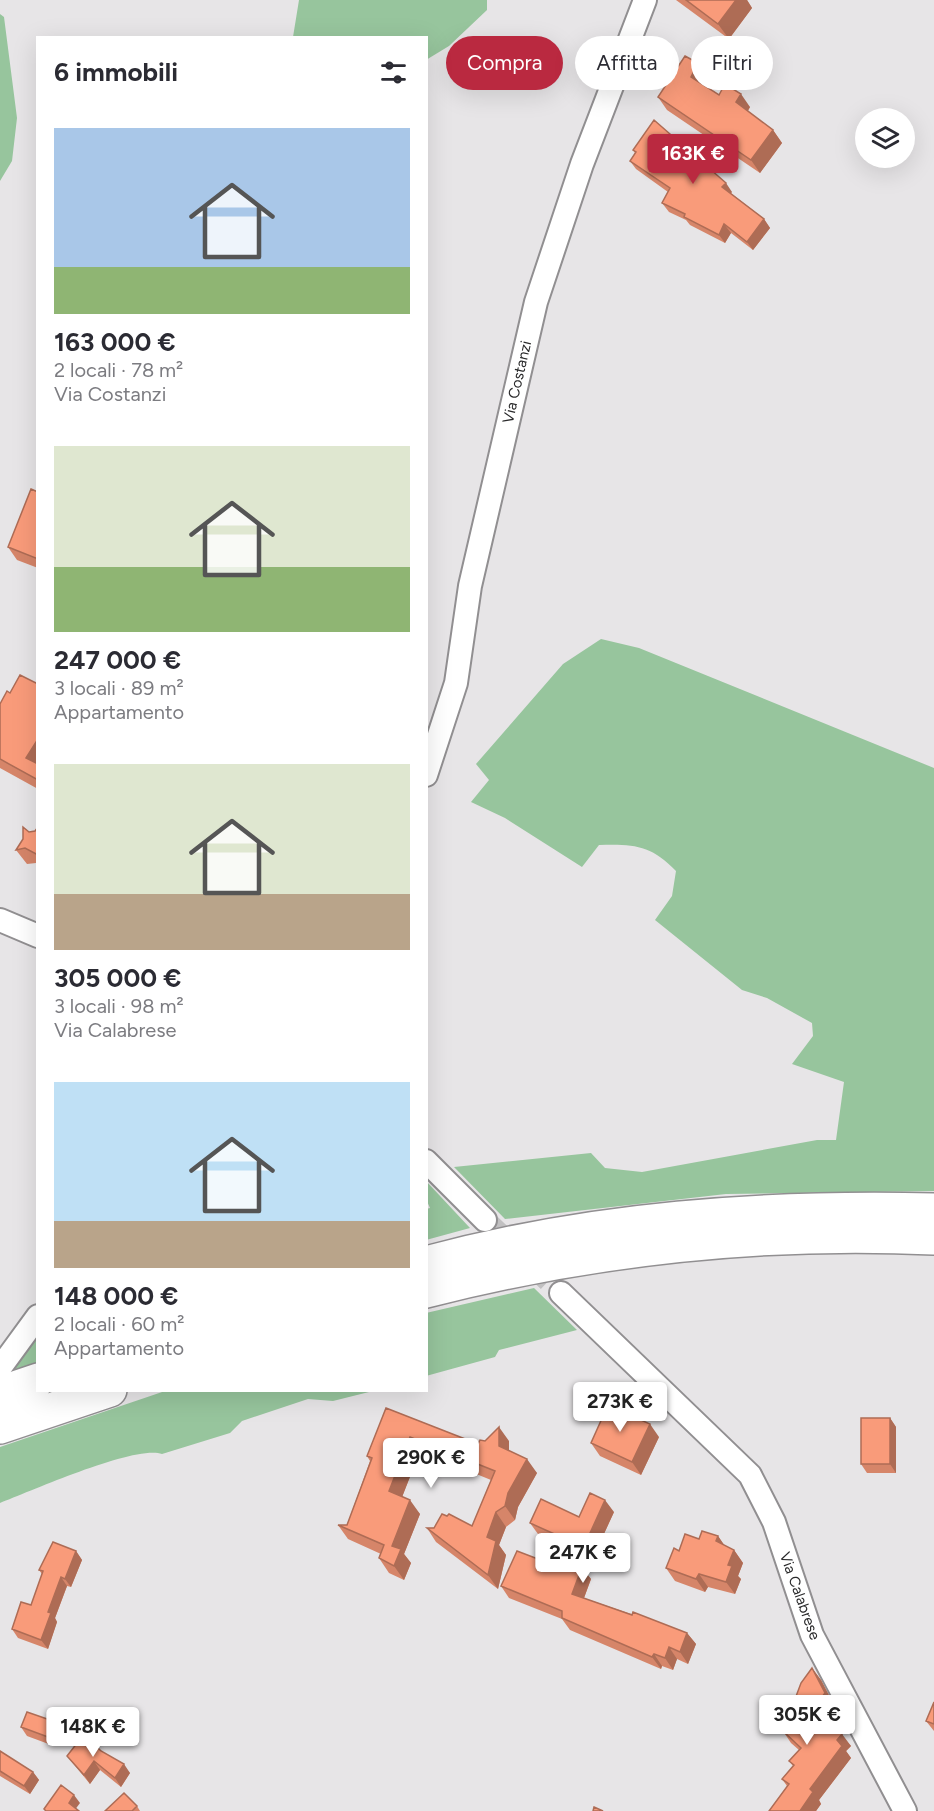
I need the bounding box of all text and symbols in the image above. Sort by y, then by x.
chip: Compra [446,36,563,90]
chip: Affitta [575,36,679,90]
chip: Filtri [691,36,773,90]
text: 6 immobili [54,56,178,88]
icon: filters [377,56,410,89]
map controls [855,108,915,168]
button: layers [855,108,915,168]
pin: 163K € [644,134,742,185]
text: 163K € [661,141,725,165]
icon: home [178,167,286,275]
text: 163 000 € [54,326,176,358]
street label: Via Costanzi [499,339,535,425]
text: 2 locali · 78 m² [54,358,183,382]
text: Via Costanzi [54,382,166,406]
icon: home [178,485,286,593]
text: 247 000 € [54,644,181,676]
text: 3 locali · 89 m² [54,676,184,700]
text: Appartamento [54,700,184,724]
icon: home [178,803,286,911]
text: 305 000 € [54,962,181,994]
text: 3 locali · 98 m² [54,994,184,1018]
text: Via Calabrese [54,1018,177,1042]
icon: home [178,1121,286,1229]
text: 148 000 € [54,1280,178,1312]
text: 2 locali · 60 m² [54,1312,184,1336]
text: Appartamento [54,1336,184,1360]
pin: 273K € [571,1382,669,1433]
text: 273K € [587,1389,653,1413]
pin: 290K € [382,1438,480,1489]
text: 290K € [397,1445,465,1469]
pin: 247K € [534,1533,632,1584]
text: 247K € [549,1540,617,1564]
street label: Via Calabrese [776,1550,824,1642]
pin: 305K € [758,1695,856,1746]
text: 305K € [773,1702,841,1726]
pin: 148K € [44,1707,142,1758]
text: 148K € [60,1714,126,1738]

